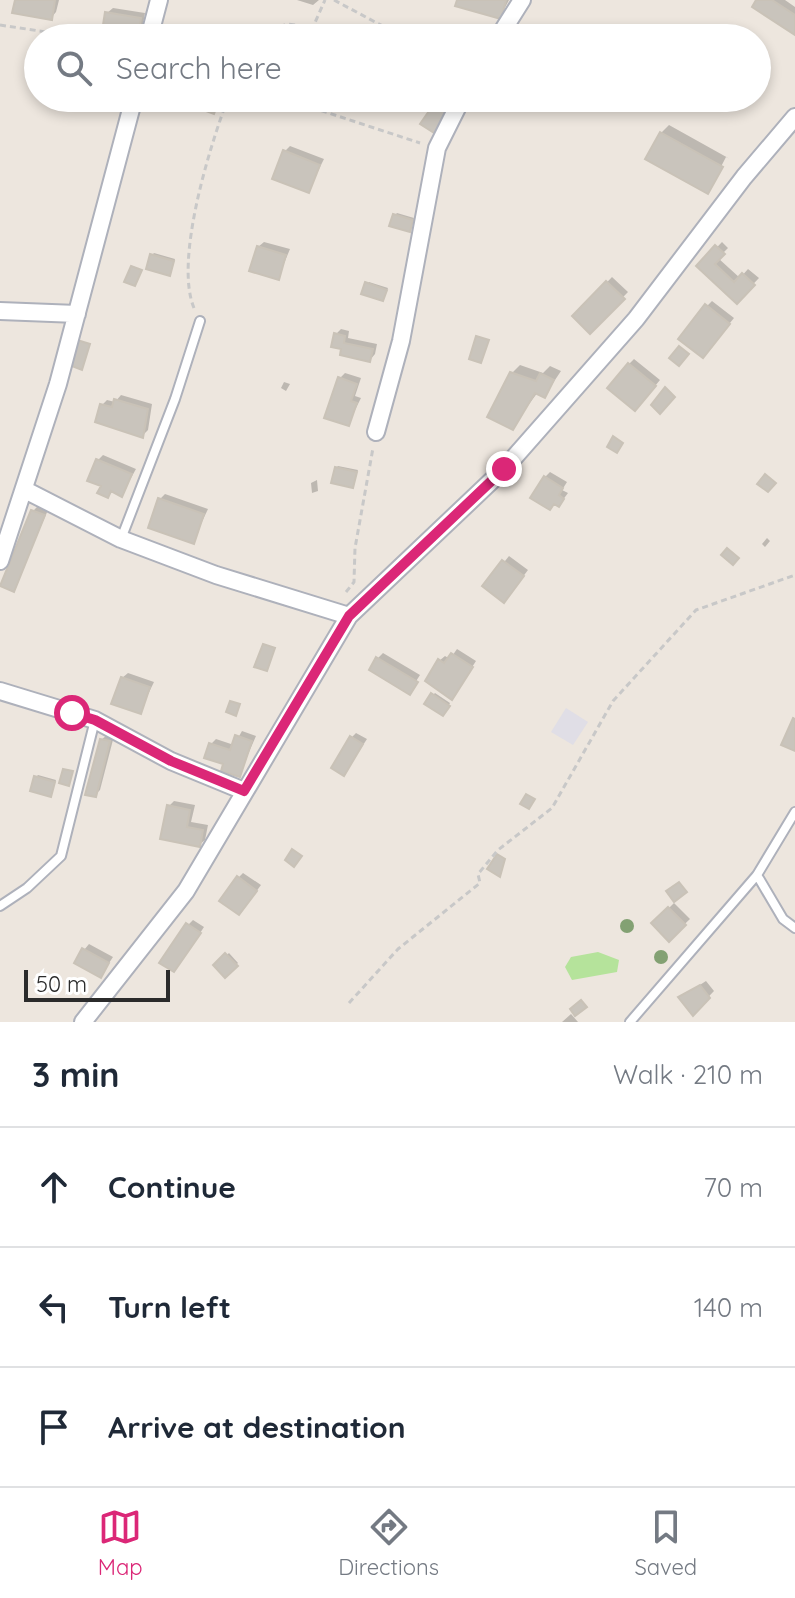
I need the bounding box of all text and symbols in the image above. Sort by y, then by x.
search box [24,24,771,112]
icon: search [52,46,96,90]
text: Search here [116,49,282,87]
route end [486,451,522,487]
route start [54,695,90,731]
scale bar [24,966,170,1002]
text: 50 m [36,970,87,998]
text: 3 min [32,1053,119,1096]
text: Walk · 210 m [613,1058,763,1091]
icon: ahead [32,1165,76,1209]
text: Continue [108,1168,236,1206]
text: 70 m [703,1171,763,1204]
icon: left [32,1285,76,1329]
text: Turn left [108,1288,231,1326]
text: 140 m [694,1291,763,1324]
icon: arrive [32,1405,76,1449]
text: Arrive at destination [108,1408,406,1446]
tab: Map [98,1505,143,1581]
tab: Directions [338,1505,439,1581]
tab: Saved [634,1505,697,1581]

